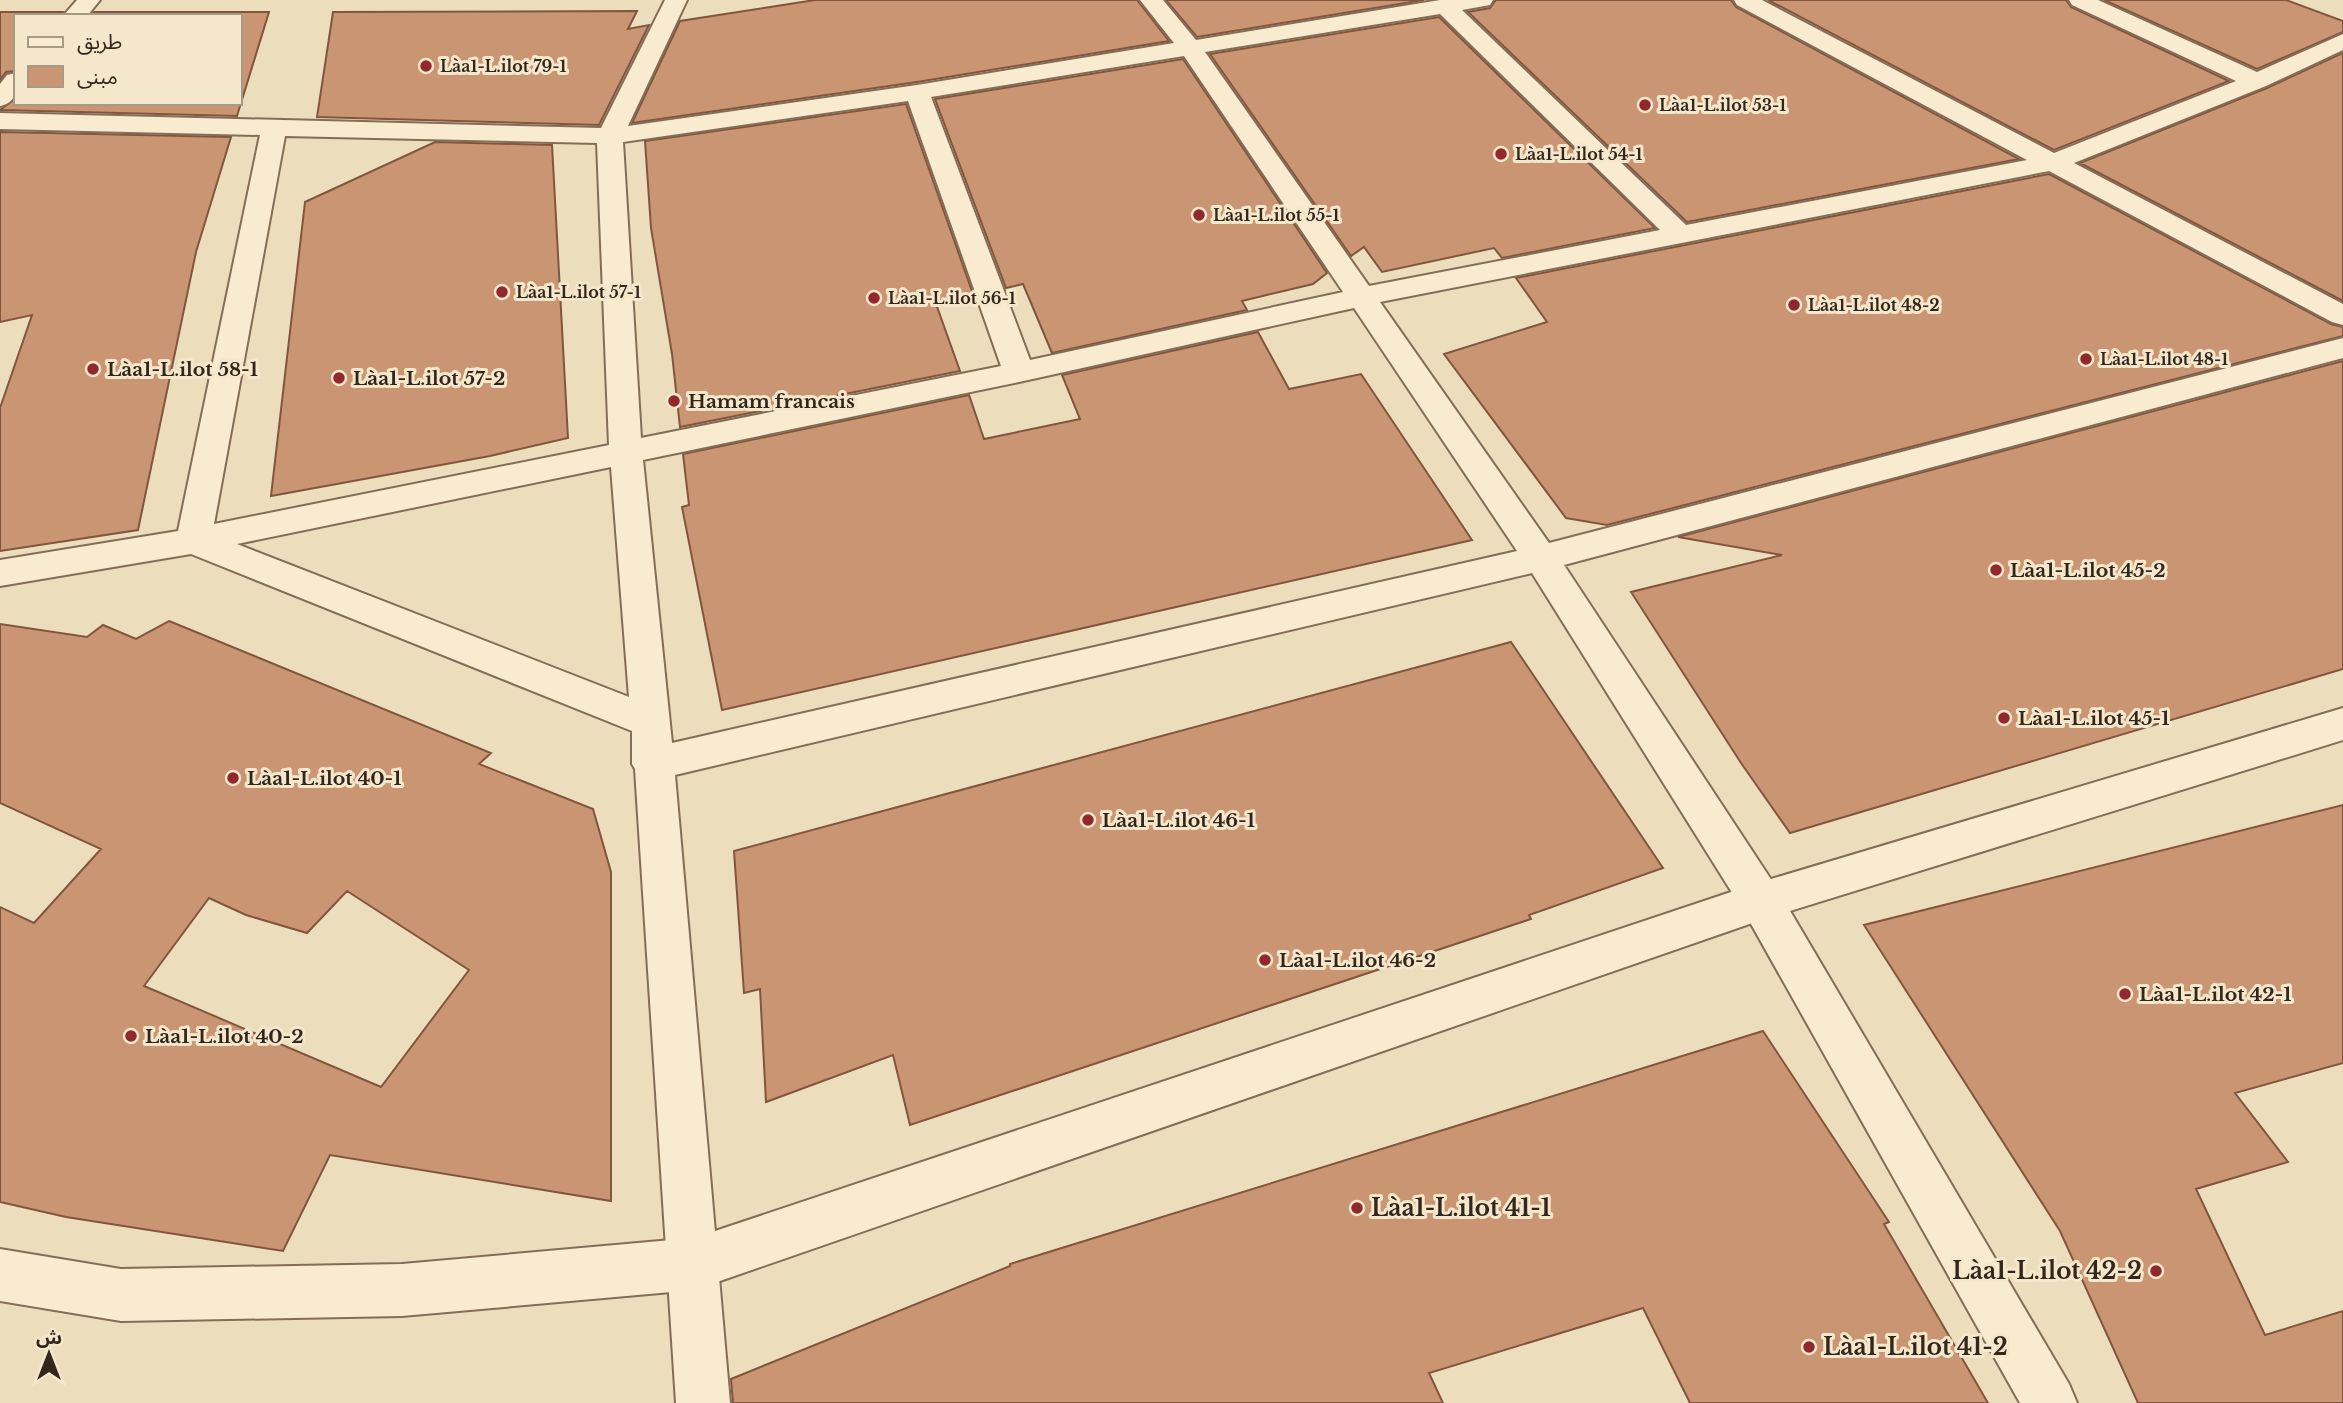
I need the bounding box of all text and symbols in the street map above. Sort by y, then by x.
legend [14,14,242,105]
text: طريق [77,29,122,55]
place label: Làa1-L.ilot 79-1 [440,56,567,76]
marker: Làa1-L.ilot 79-1 [418,58,434,74]
text: مبنى [77,64,118,90]
place label: Làa1-L.ilot 53-1 [1659,95,1786,115]
marker: Làa1-L.ilot 53-1 [1637,97,1653,113]
place label: Làa1-L.ilot 54-1 [1515,144,1643,164]
marker: Làa1-L.ilot 54-1 [1493,146,1509,162]
place label: Làa1-L.ilot 55-1 [1213,205,1340,225]
marker: Làa1-L.ilot 55-1 [1191,207,1207,223]
place label: Làa1-L.ilot 57-1 [516,282,641,302]
marker: Làa1-L.ilot 57-1 [494,284,510,300]
place label: Làa1-L.ilot 56-1 [888,288,1016,308]
marker: Làa1-L.ilot 56-1 [866,290,882,306]
place label: Làa1-L.ilot 48-2 [1808,295,1940,315]
marker: Làa1-L.ilot 48-2 [1786,297,1802,313]
place label: Làa1-L.ilot 48-1 [2100,349,2228,369]
marker: Làa1-L.ilot 48-1 [2078,351,2094,367]
place label: Làa1-L.ilot 58-1 [107,358,258,381]
marker: Làa1-L.ilot 58-1 [85,361,101,377]
place label: Làa1-L.ilot 57-2 [353,367,505,390]
marker: Làa1-L.ilot 57-2 [331,370,347,386]
place label: Hamam francais [688,390,855,413]
marker: Hamam francais [666,393,682,409]
place label: Làa1-L.ilot 45-2 [2010,559,2166,582]
marker: Làa1-L.ilot 45-2 [1988,562,2004,578]
place label: Làa1-L.ilot 45-1 [2018,707,2170,730]
marker: Làa1-L.ilot 45-1 [1996,710,2012,726]
place label: Làa1-L.ilot 40-1 [247,767,402,790]
marker: Làa1-L.ilot 40-1 [225,770,241,786]
place label: Làa1-L.ilot 46-1 [1102,809,1255,832]
marker: Làa1-L.ilot 46-1 [1080,812,1096,828]
place label: Làa1-L.ilot 46-2 [1279,949,1436,972]
marker: Làa1-L.ilot 46-2 [1257,952,1273,968]
place label: Làa1-L.ilot 42-1 [2139,983,2292,1006]
marker: Làa1-L.ilot 42-1 [2117,986,2133,1002]
place label: Làa1-L.ilot 40-2 [145,1025,304,1048]
marker: Làa1-L.ilot 40-2 [123,1028,139,1044]
place label: Làa1-L.ilot 41-1 [1371,1194,1551,1222]
marker: Làa1-L.ilot 41-1 [1349,1200,1365,1216]
place label: Làa1-L.ilot 42-2 [1952,1257,2142,1285]
marker: Làa1-L.ilot 42-2 [2148,1263,2164,1279]
north arrow [14,1319,84,1389]
text: ش [36,1326,62,1349]
place label: Làa1-L.ilot 41-2 [1823,1333,2008,1361]
marker: Làa1-L.ilot 41-2 [1801,1339,1817,1355]

